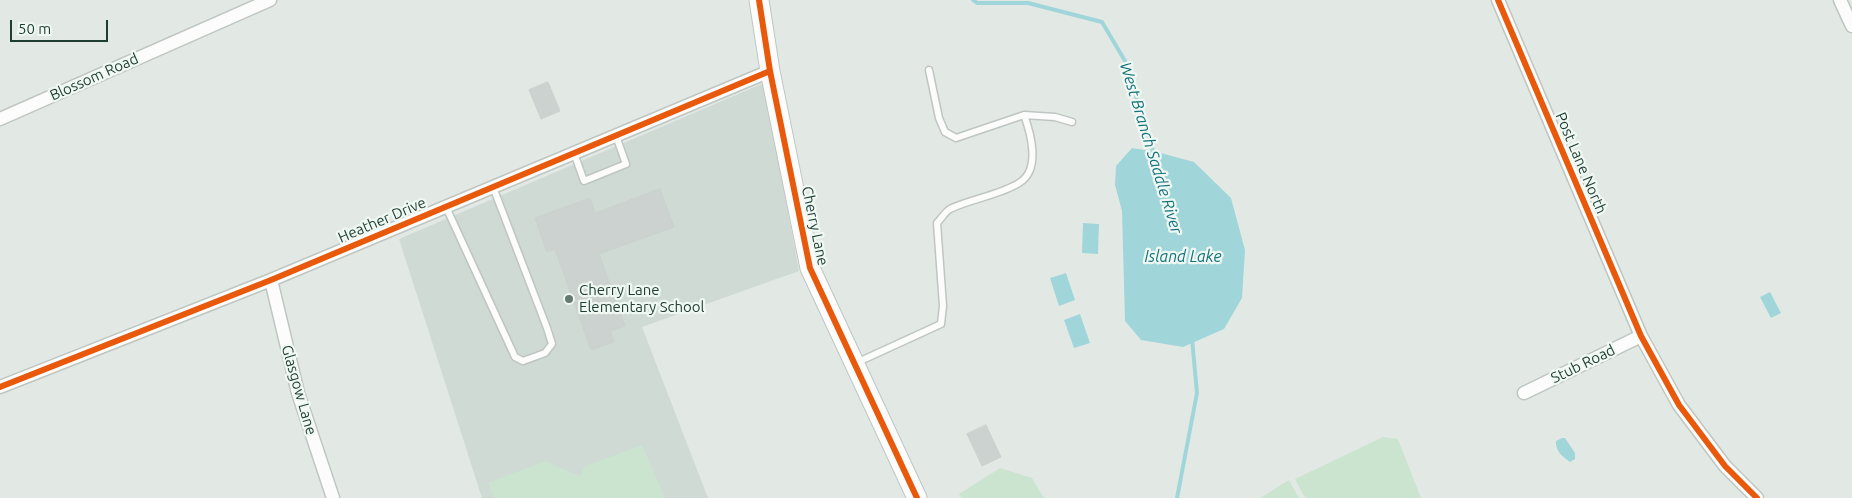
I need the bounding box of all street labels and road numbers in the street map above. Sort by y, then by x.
street label: Blossom Road [47,49,141,105]
street label: Post Lane North [1551,109,1611,217]
street label: Cherry Lane [798,185,832,267]
street label: Heather Drive [335,193,429,247]
street label: Stub Road [1548,341,1618,387]
street label: Glasgow Lane [278,343,320,437]

